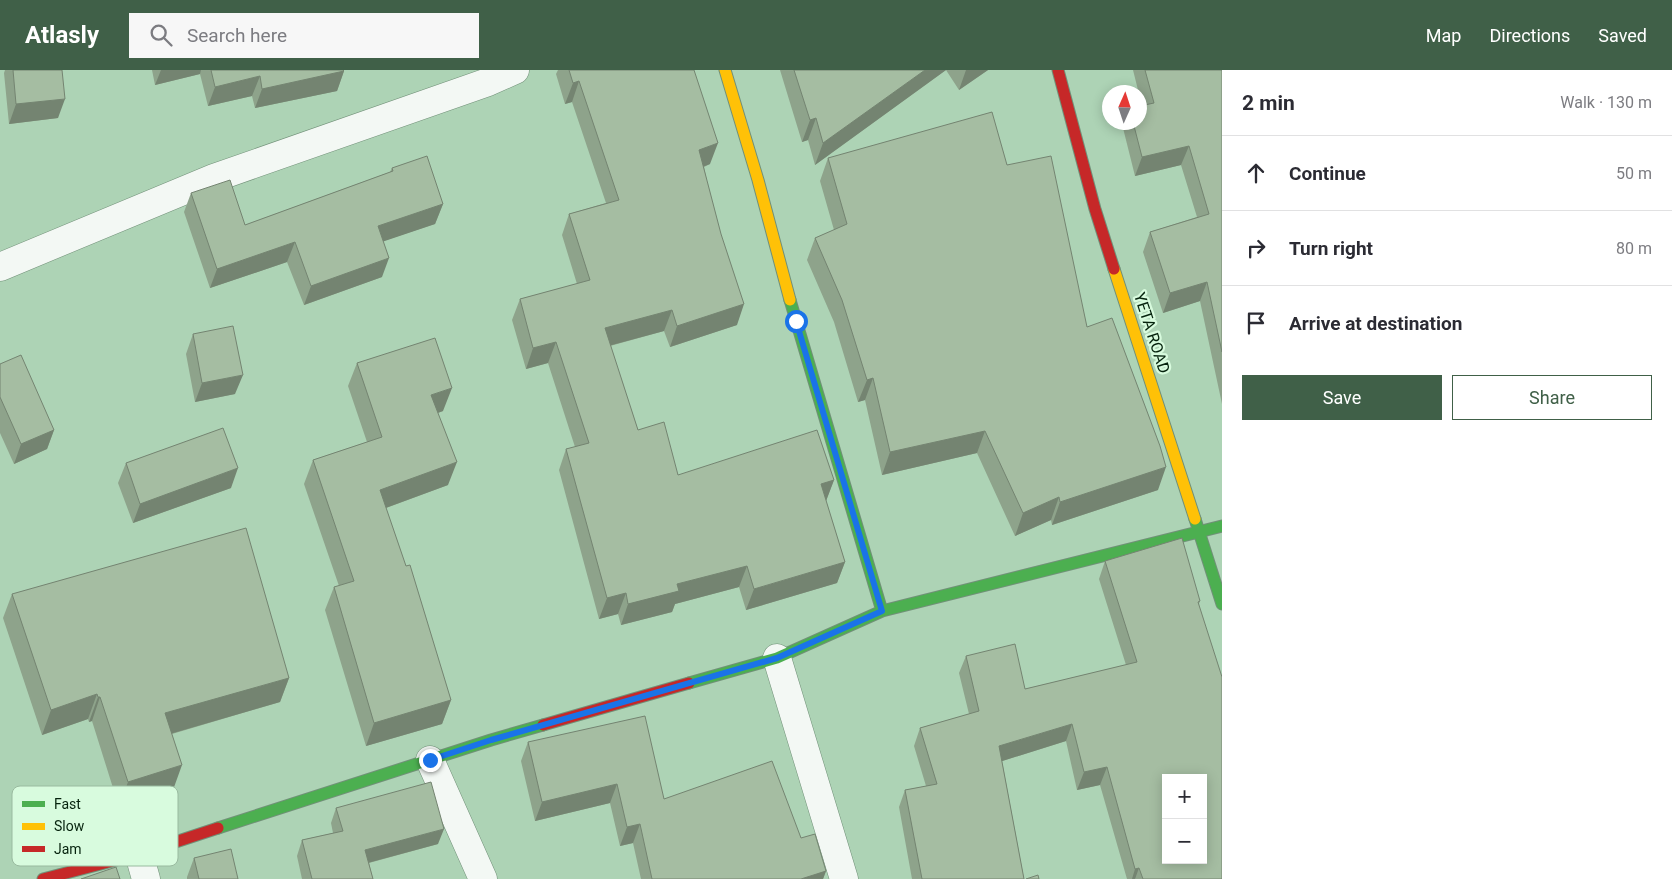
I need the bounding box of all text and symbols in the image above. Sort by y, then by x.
search box [129,13,479,58]
text: Atlasly [25,21,99,49]
icon: search [147,21,175,49]
text: Search here [187,24,287,47]
text: Map [1426,25,1461,46]
text: Directions [1489,25,1570,46]
text: Saved [1598,25,1647,46]
north arrow [1102,85,1147,130]
text: 2 min [1242,91,1295,115]
text: Walk · 130 m [1560,93,1652,112]
icon: ahead [1242,159,1270,187]
text: Continue [1289,162,1366,185]
text: 50 m [1616,164,1652,183]
icon: right [1242,234,1270,262]
text: Turn right [1289,237,1373,260]
text: 80 m [1616,239,1652,258]
street label: YETA ROAD [1130,290,1174,376]
icon: arrive [1242,309,1270,337]
route start [785,310,808,333]
text: Arrive at destination [1289,312,1462,335]
button: Save [1242,375,1442,420]
button: Share [1452,375,1652,420]
route end [419,749,442,772]
map controls [1162,774,1207,864]
button: + [1162,774,1207,819]
legend [12,786,178,866]
text: Fast [54,796,81,812]
text: Slow [54,818,85,834]
button: − [1162,819,1207,864]
text: Jam [54,841,82,857]

